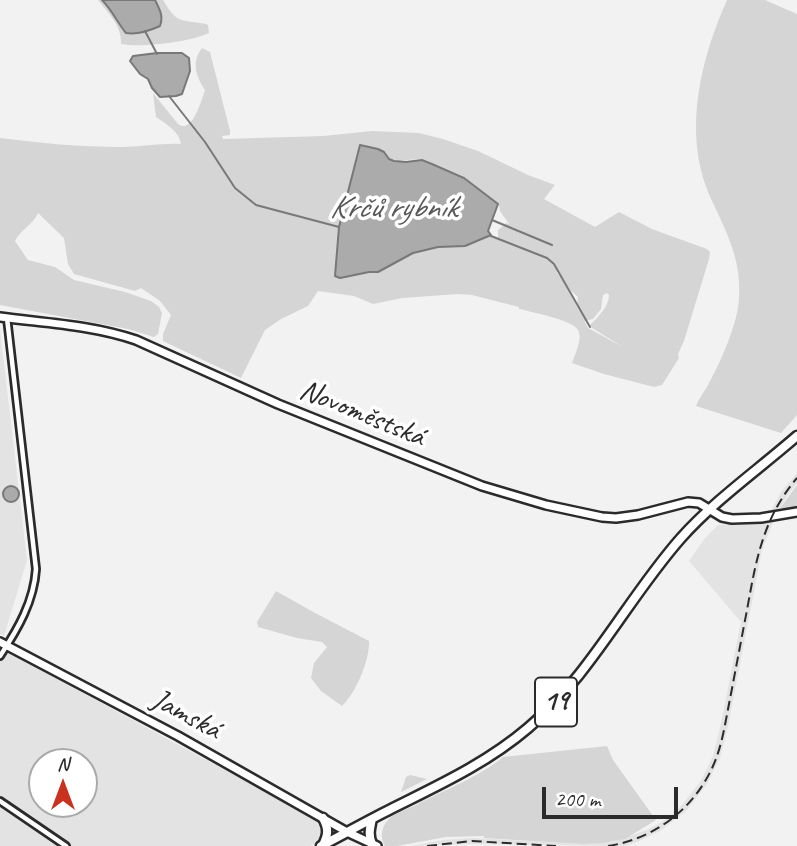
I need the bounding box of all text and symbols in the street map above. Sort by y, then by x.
water label: Krčů rybník [330,190,456,228]
street label: Novoměstská [294,373,430,455]
road number: 19 [535,678,577,726]
street label: Jamská [145,682,227,748]
north arrow [28,748,98,818]
text: N [57,752,69,776]
scale bar [545,772,682,816]
text: 200 m [555,786,600,812]

